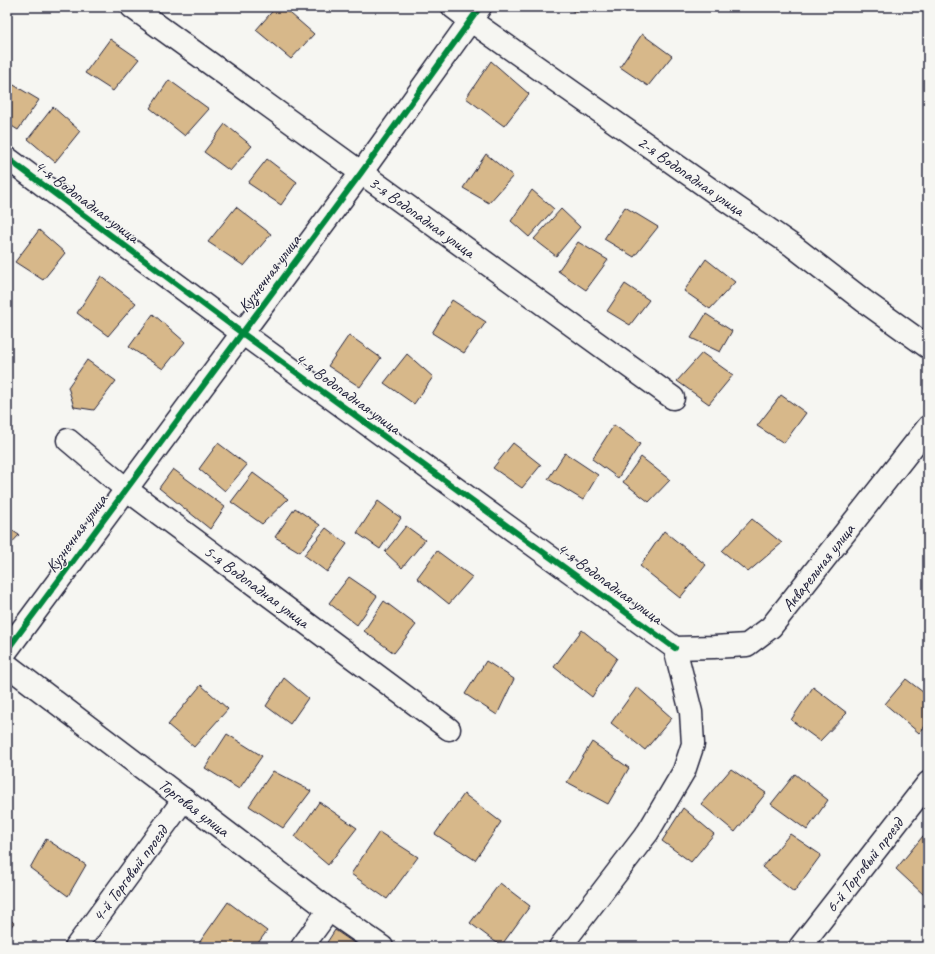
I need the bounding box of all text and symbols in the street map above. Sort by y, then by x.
street label: 2-я Водопадная улица [633,131,750,222]
street label: 4-я Водопадная улица [30,155,145,249]
street label: 3-я Водопадная улица [365,172,481,264]
street label: Кузнечная улица [233,229,307,317]
street label: 4-я Водопадная улица [291,348,406,440]
street label: Кузнечная улица [41,489,114,577]
street label: Акварельная улица [777,518,860,616]
street label: 4-я Водопадная улица [553,538,668,630]
street label: 5-я Водопадная улица [200,541,315,634]
street label: Торговая улица [154,774,235,842]
street label: 6-й Торговый проезд [821,812,909,917]
street label: 4-й Торговый проезд [88,820,173,926]

